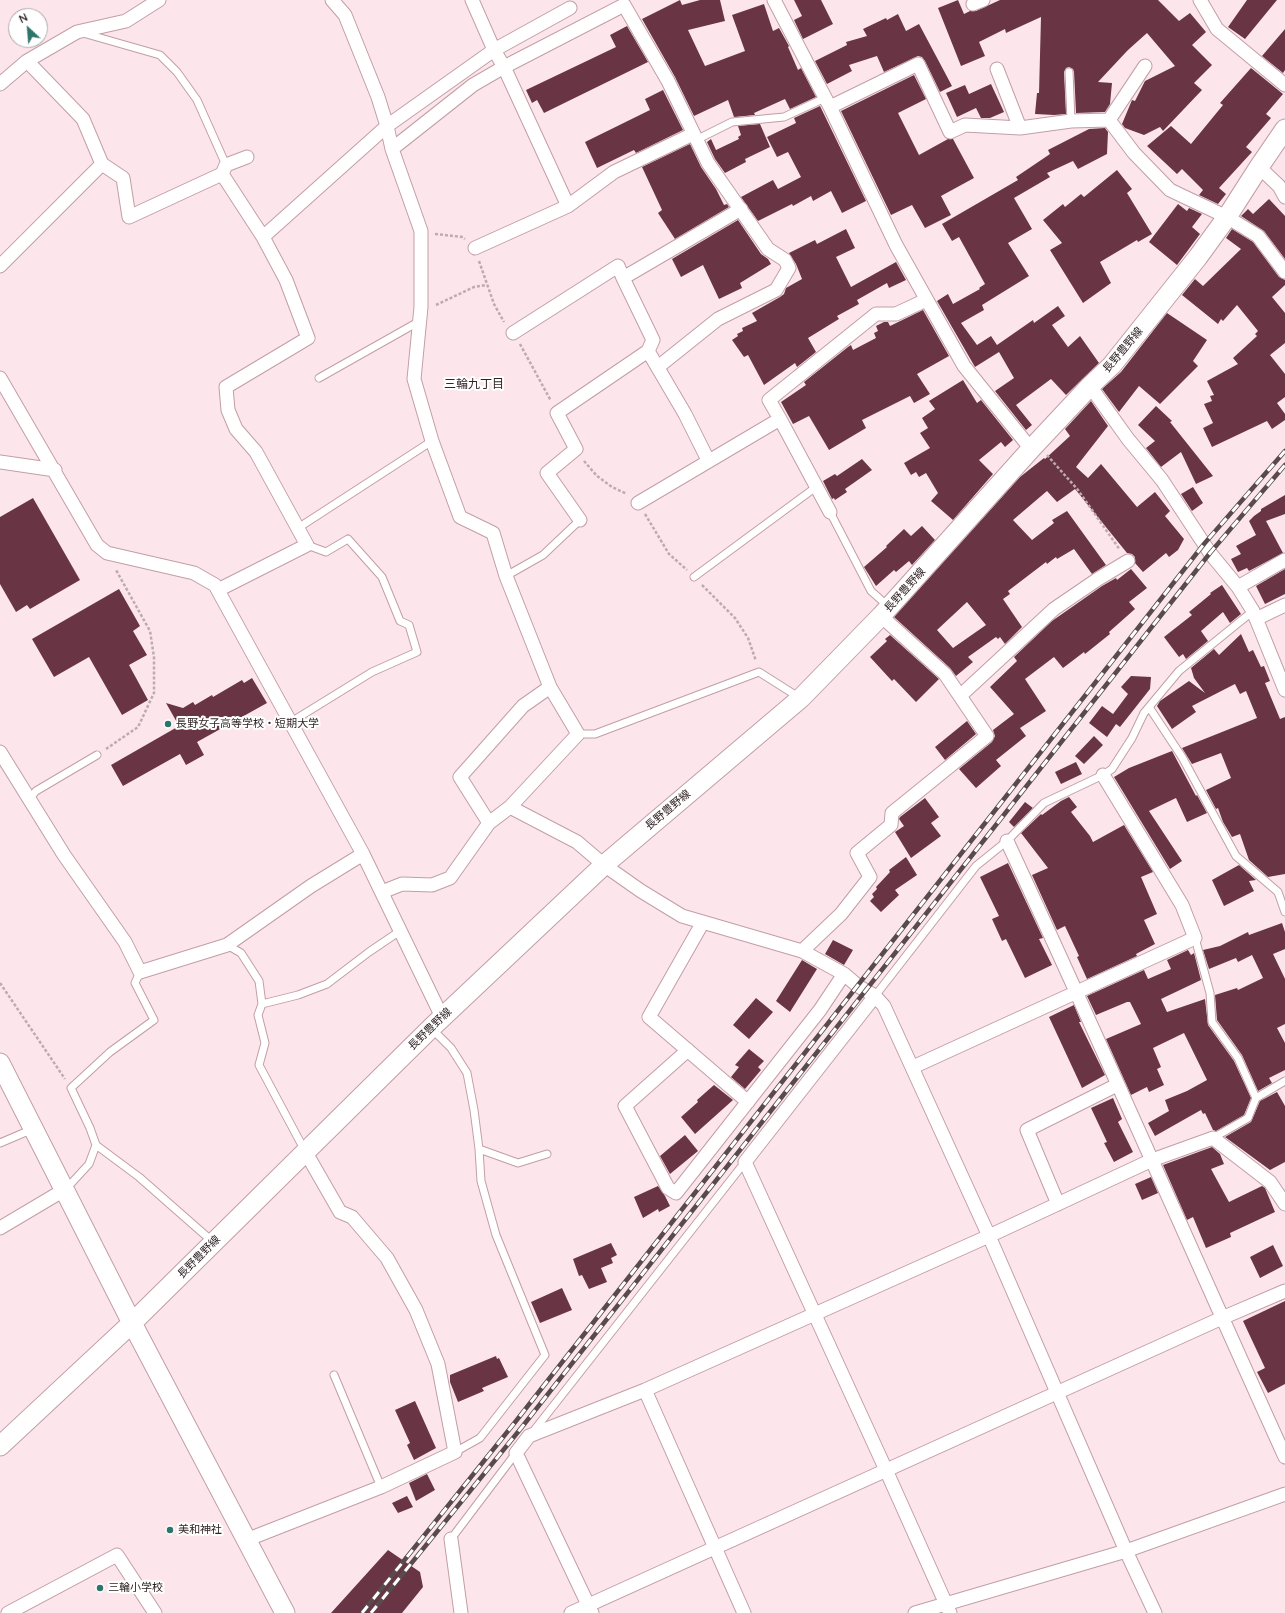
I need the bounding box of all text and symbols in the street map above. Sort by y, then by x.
north arrow [8,8,48,48]
text: N [16,10,30,26]
street label: 長野豊野線 [1100,325,1146,375]
district label: 三輪九丁目 [444,377,504,391]
street label: 長野豊野線 [882,565,928,615]
place label: 長野女子高等学校・短期大学 [176,717,319,731]
marker: 長野女子高等学校・短期大学 [163,719,173,729]
street label: 長野豊野線 [643,787,693,833]
street label: 長野豊野線 [406,1005,454,1053]
street label: 長野豊野線 [175,1233,223,1281]
place label: 美和神社 [178,1523,222,1537]
marker: 美和神社 [165,1525,175,1535]
place label: 三輪小学校 [108,1581,163,1595]
marker: 三輪小学校 [95,1583,105,1593]

